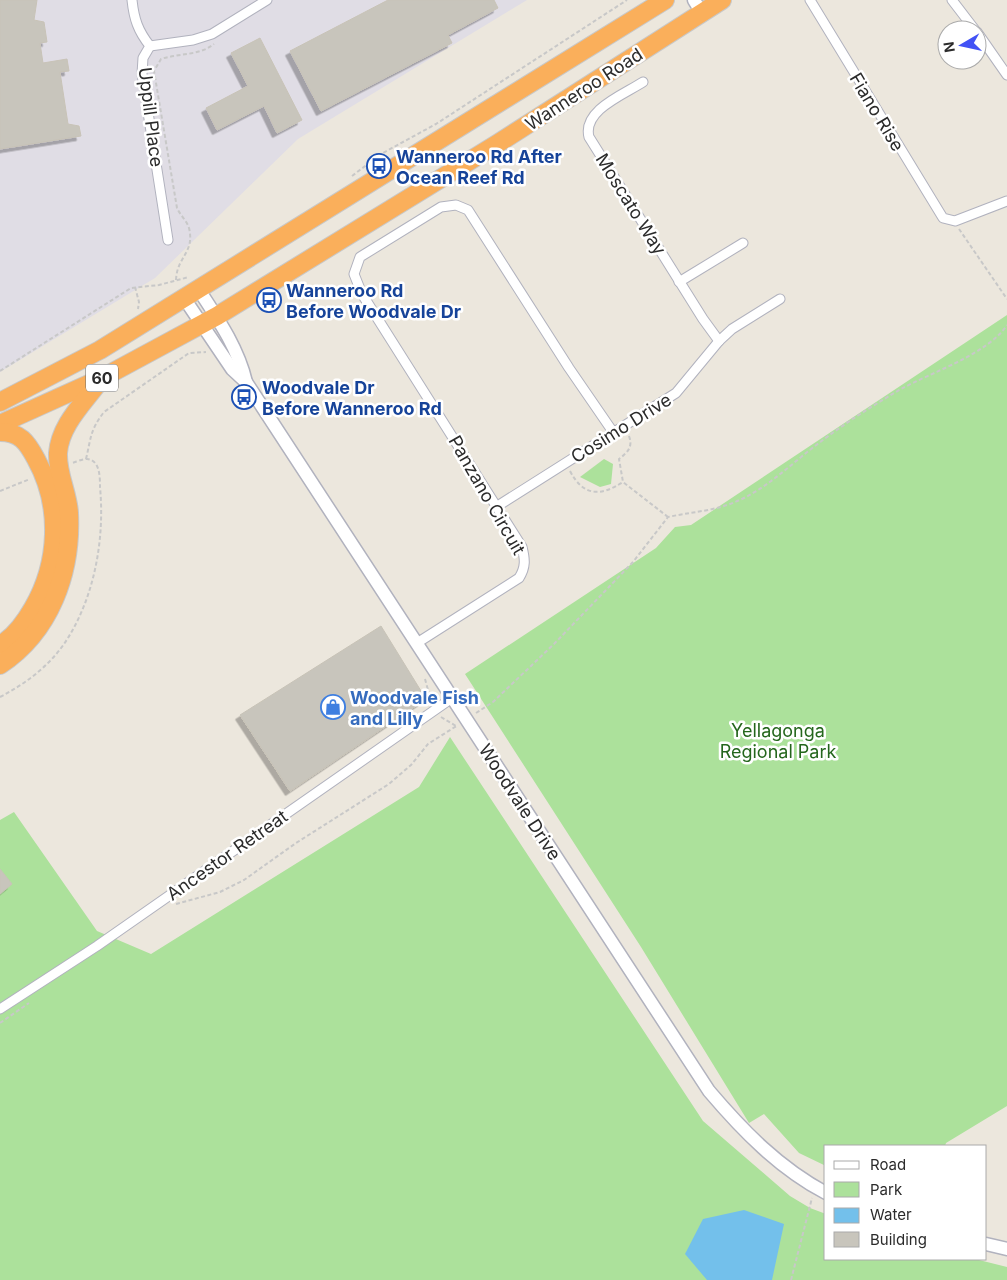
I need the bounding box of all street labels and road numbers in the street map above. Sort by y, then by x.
street label: Wanneroo Road [522,43,646,135]
street label: Uppill Place [134,66,168,168]
street label: Fiano Rise [845,69,909,155]
street label: Moscato Way [591,149,671,259]
road number: 60 [86,364,118,392]
street label: Cosimo Drive [567,389,675,467]
street label: Panzano Circuit [444,432,530,558]
street label: Woodvale Drive [475,740,565,864]
street label: Ancestor Retreat [163,805,291,904]

